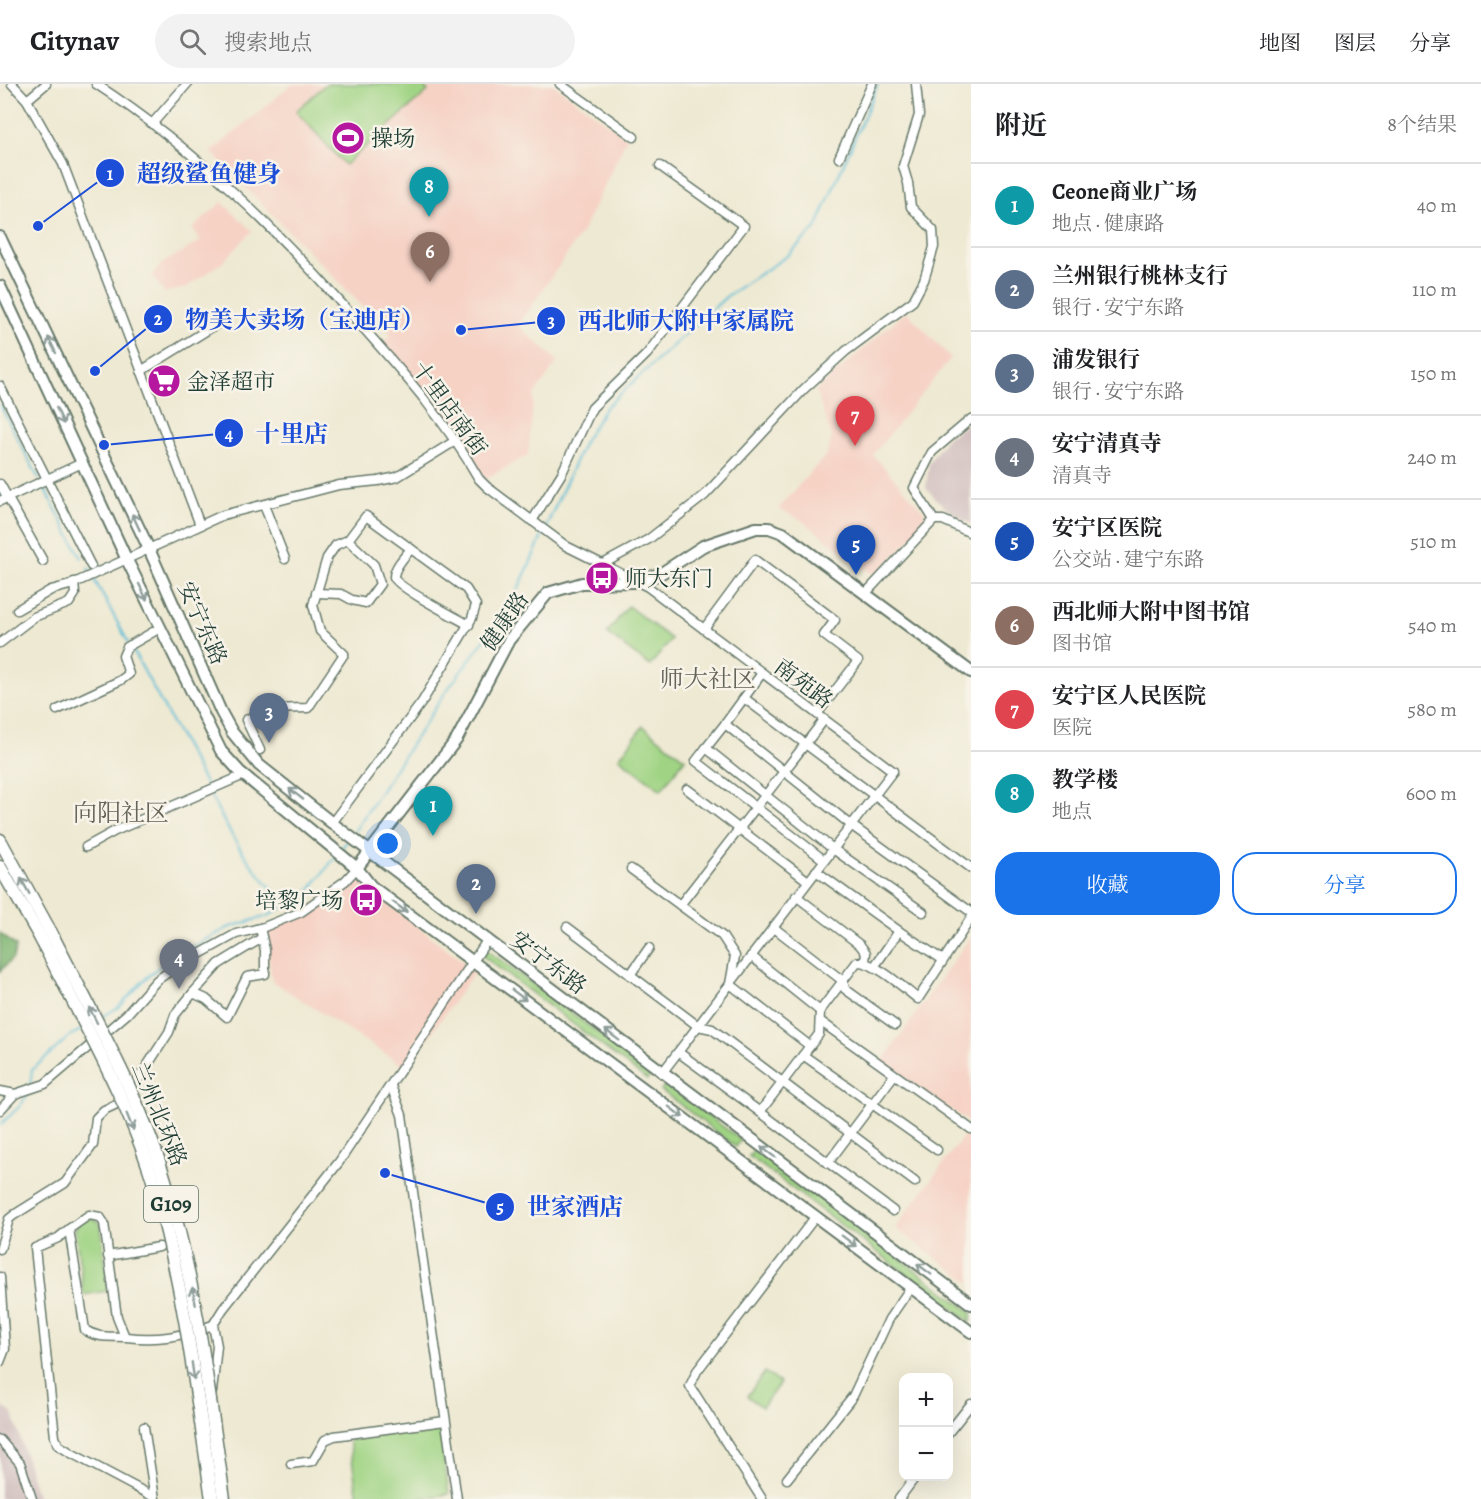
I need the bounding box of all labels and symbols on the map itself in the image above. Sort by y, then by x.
sports icon: 操场 [330,120,366,156]
place label: 操场 [371,124,415,154]
callout: 超级鲨鱼健身 [95,152,293,194]
text: 超级鲨鱼健身 [137,158,281,190]
text: 1 [107,162,114,186]
pin: 8 [410,168,448,217]
pin: 6 [410,232,450,282]
callout: 物美大卖场（宝迪店） [143,298,437,340]
callout: 西北师大附中家属院 [536,300,806,342]
text: 物美大卖场（宝迪店） [185,304,425,336]
text: 西北师大附中家属院 [578,305,794,337]
text: 2 [154,307,163,331]
text: 3 [547,309,555,333]
one-way arrow [46,337,58,355]
street label: 十里店南街 [405,355,494,462]
supermarket icon: 金泽超市 [146,363,182,399]
place label: 金泽超市 [187,367,275,397]
pin: 7 [836,396,874,446]
one-way arrow [54,406,66,424]
callout: 十里店 [214,412,340,454]
text: 十里店 [256,418,328,450]
text: 4 [225,422,234,446]
one-way arrow [129,513,141,531]
pin: 5 [836,526,876,575]
bus stop icon: 师大东门 [584,560,620,596]
place label: 师大东门 [625,564,713,594]
street label: 安宁东路 [170,577,234,670]
one-way arrow [137,583,149,601]
street label: 健康路 [474,586,536,657]
street label: 南苑路 [768,652,839,716]
district label: 师大社区 [660,663,756,695]
pin: 3 [250,694,288,743]
pin: 1 [414,786,452,836]
one-way arrow [288,788,304,801]
district label: 向阳社区 [73,797,169,829]
your location [373,829,402,858]
pin: 2 [456,864,496,914]
one-way arrow [19,878,31,895]
bus stop icon: 培黎广场 [348,882,384,918]
place label: 培黎广场 [255,886,343,916]
one-way arrow [391,901,407,913]
street label: 安宁东路 [504,924,593,1001]
pin: 4 [160,940,198,989]
one-way arrow [511,989,527,1001]
one-way arrow [86,1006,98,1024]
one-way arrow [605,1029,621,1041]
street label: 兰州北环路 [125,1058,194,1171]
one-way arrow [667,1105,683,1118]
one-way arrow [125,1112,136,1131]
one-way arrow [761,1146,777,1159]
road number: G109 [144,1186,198,1222]
callout: 世家酒店 [485,1186,635,1228]
text: 世家酒店 [527,1191,623,1223]
text: 5 [496,1195,504,1219]
one-way arrow [840,1234,856,1247]
one-way arrow [917,1263,933,1276]
one-way arrow [188,1286,199,1306]
one-way arrow [188,1361,199,1381]

